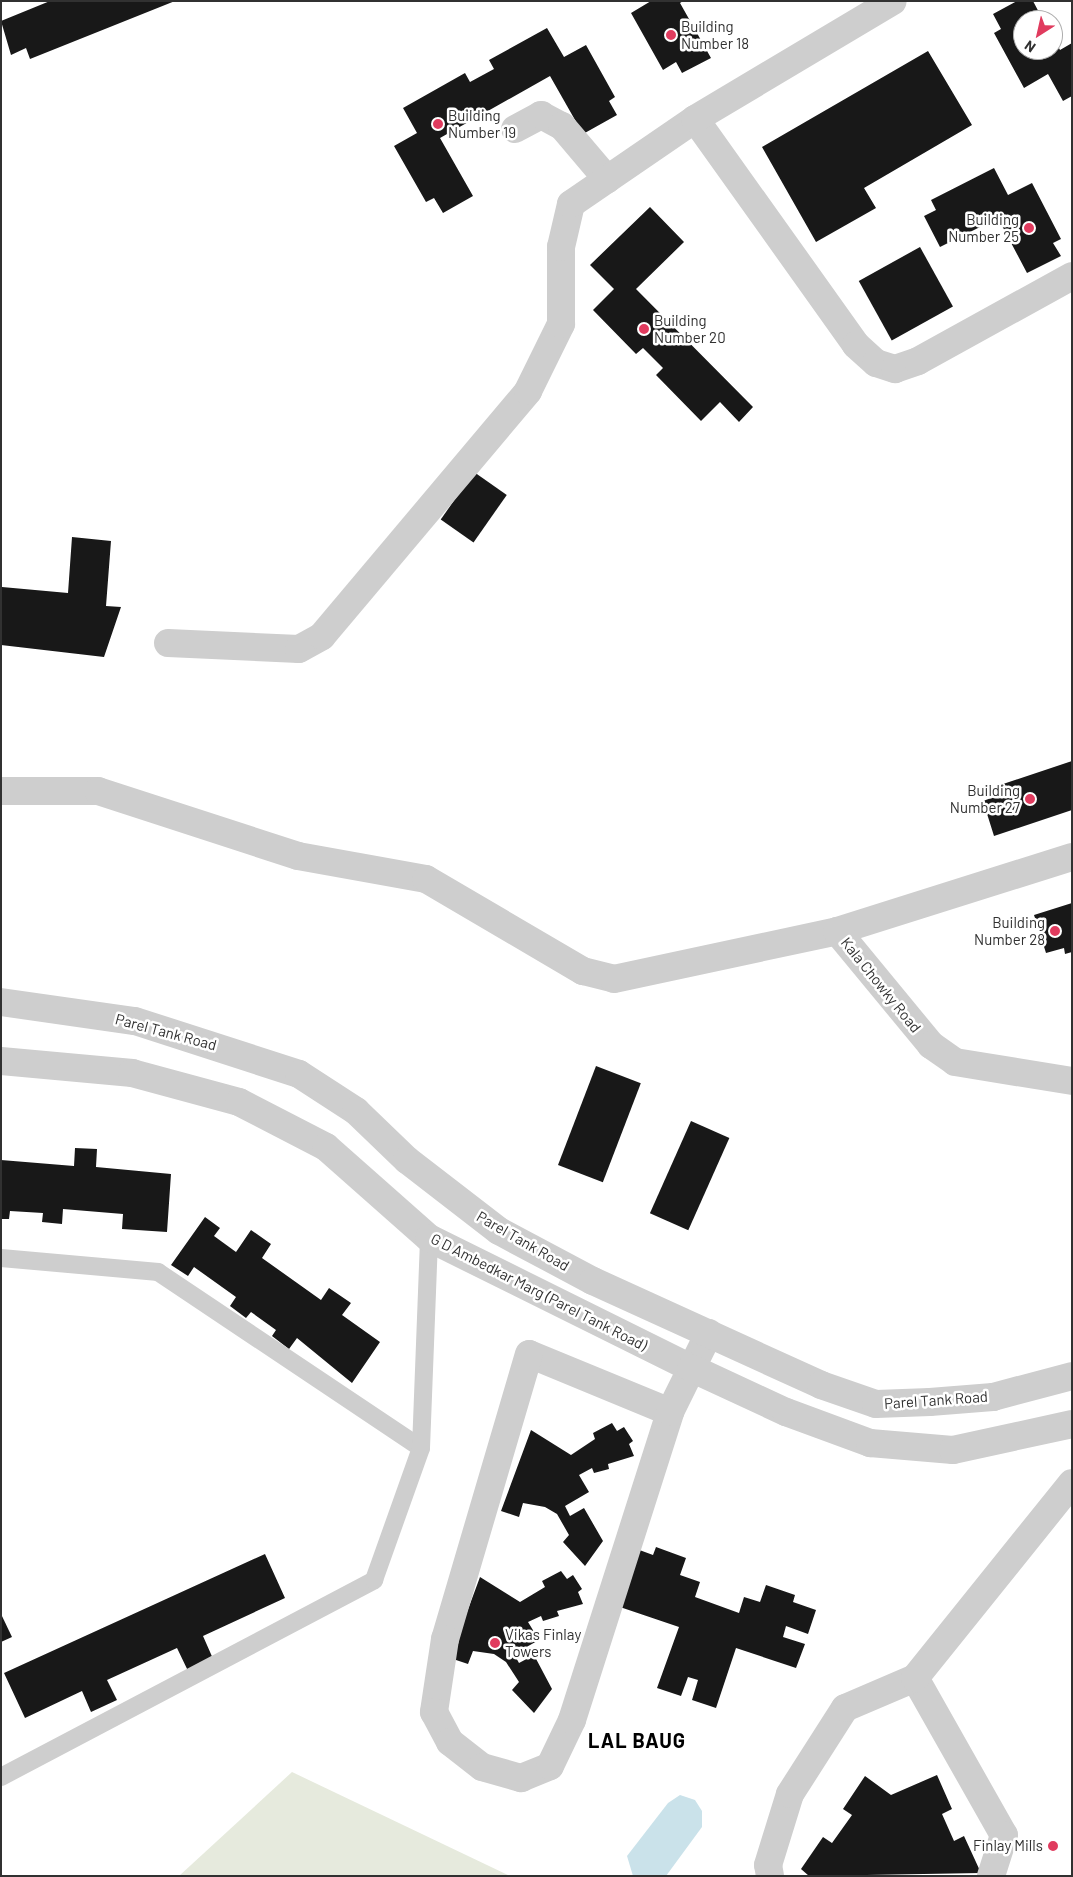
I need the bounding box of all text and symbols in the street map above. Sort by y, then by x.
north arrow [1013,10,1063,60]
place label: Building Number 18 [681,17,749,52]
marker: Building Number 18 [665,29,677,41]
text: N [1021,37,1038,57]
place label: Building Number 19 [448,106,516,141]
marker: Building Number 19 [432,118,444,130]
place label: Building Number 25 [948,210,1019,245]
marker: Building Number 25 [1023,222,1035,234]
place label: Building Number 20 [654,311,726,346]
marker: Building Number 20 [638,323,650,335]
place label: Building Number 27 [950,781,1020,816]
marker: Building Number 27 [1024,793,1036,805]
place label: Building Number 28 [974,913,1045,948]
marker: Building Number 28 [1049,925,1061,937]
street label: Kala Chowky Road [837,934,925,1036]
street label: Parel Tank Road [113,1010,219,1054]
street label: Parel Tank Road [473,1207,573,1275]
street label: G D Ambedkar Marg (Parel Tank Road) [428,1229,650,1355]
street label: Parel Tank Road [883,1387,989,1413]
place label: Vikas Finlay Towers [505,1625,581,1660]
marker: Vikas Finlay Towers [489,1637,501,1649]
district label: LAL BAUG [587,1728,687,1752]
place label: Finlay Mills [973,1837,1043,1855]
marker: Finlay Mills [1047,1840,1059,1852]

